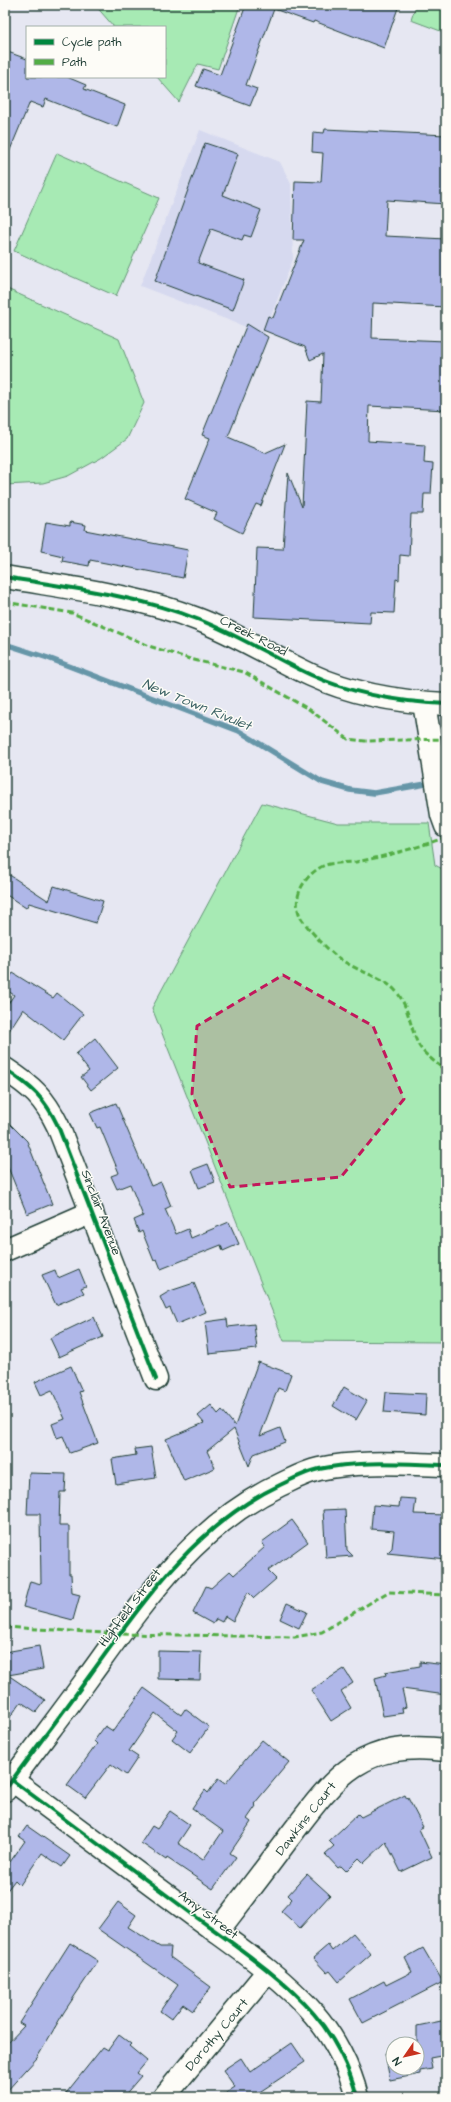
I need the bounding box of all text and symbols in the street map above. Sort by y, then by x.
legend [26,26,166,78]
text: Cycle path [62,34,121,52]
text: Path [62,54,87,71]
street label: Creek Road [217,611,291,661]
water label: New Town Rivulet [139,674,255,736]
street label: Sinclair Avenue [76,1167,126,1258]
street label: Highfield Street [94,1564,166,1651]
street label: Dawkins Court [271,1777,341,1859]
street label: Amy Street [174,1886,243,1945]
street label: Dorothy Court [181,1994,254,2075]
north arrow [385,2036,425,2076]
text: N [389,2054,405,2068]

